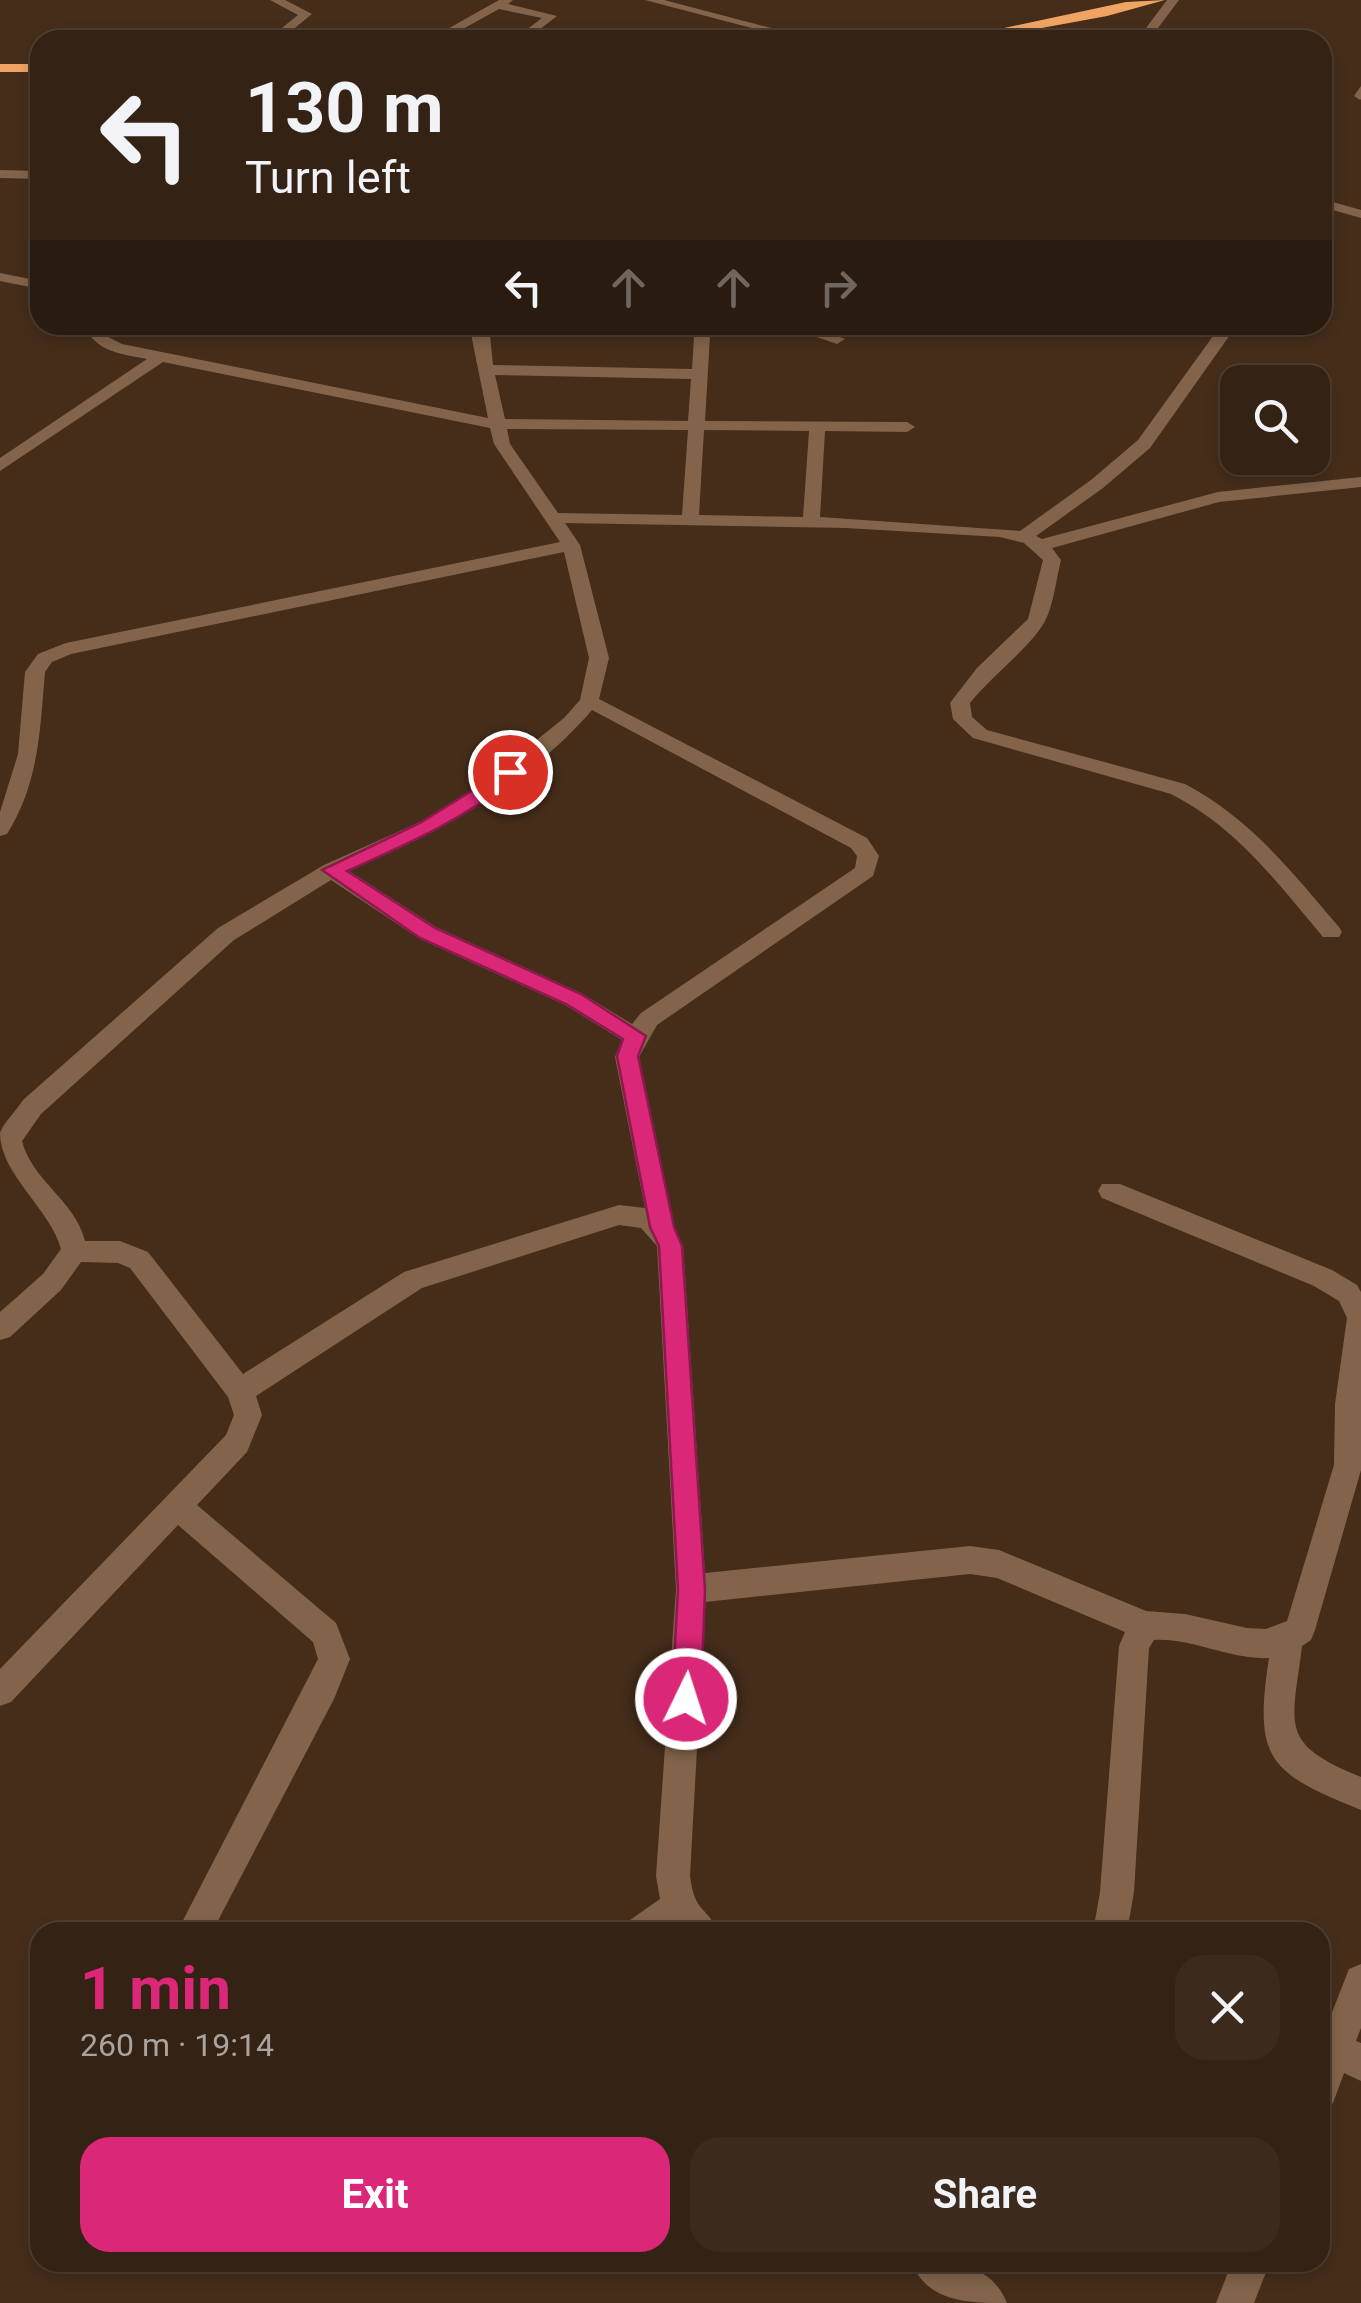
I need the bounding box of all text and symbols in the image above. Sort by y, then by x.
text: 130 m [245,67,444,149]
icon: left [80,70,210,200]
text: Turn left [245,151,411,204]
icon: left [496,260,551,315]
icon: ahead [601,260,656,315]
icon: ahead [706,260,761,315]
icon: right [811,260,866,315]
map controls [1220,365,1330,475]
button: search [1220,365,1330,475]
pin [468,730,553,815]
icon: arrive [483,745,538,800]
position arrow [634,1647,738,1751]
text: 1 min [80,1953,231,2024]
button: close [1175,1955,1280,2060]
text: 260 m · 19:14 [80,2026,274,2064]
button: Exit [80,2137,670,2252]
button: Share [690,2137,1280,2252]

